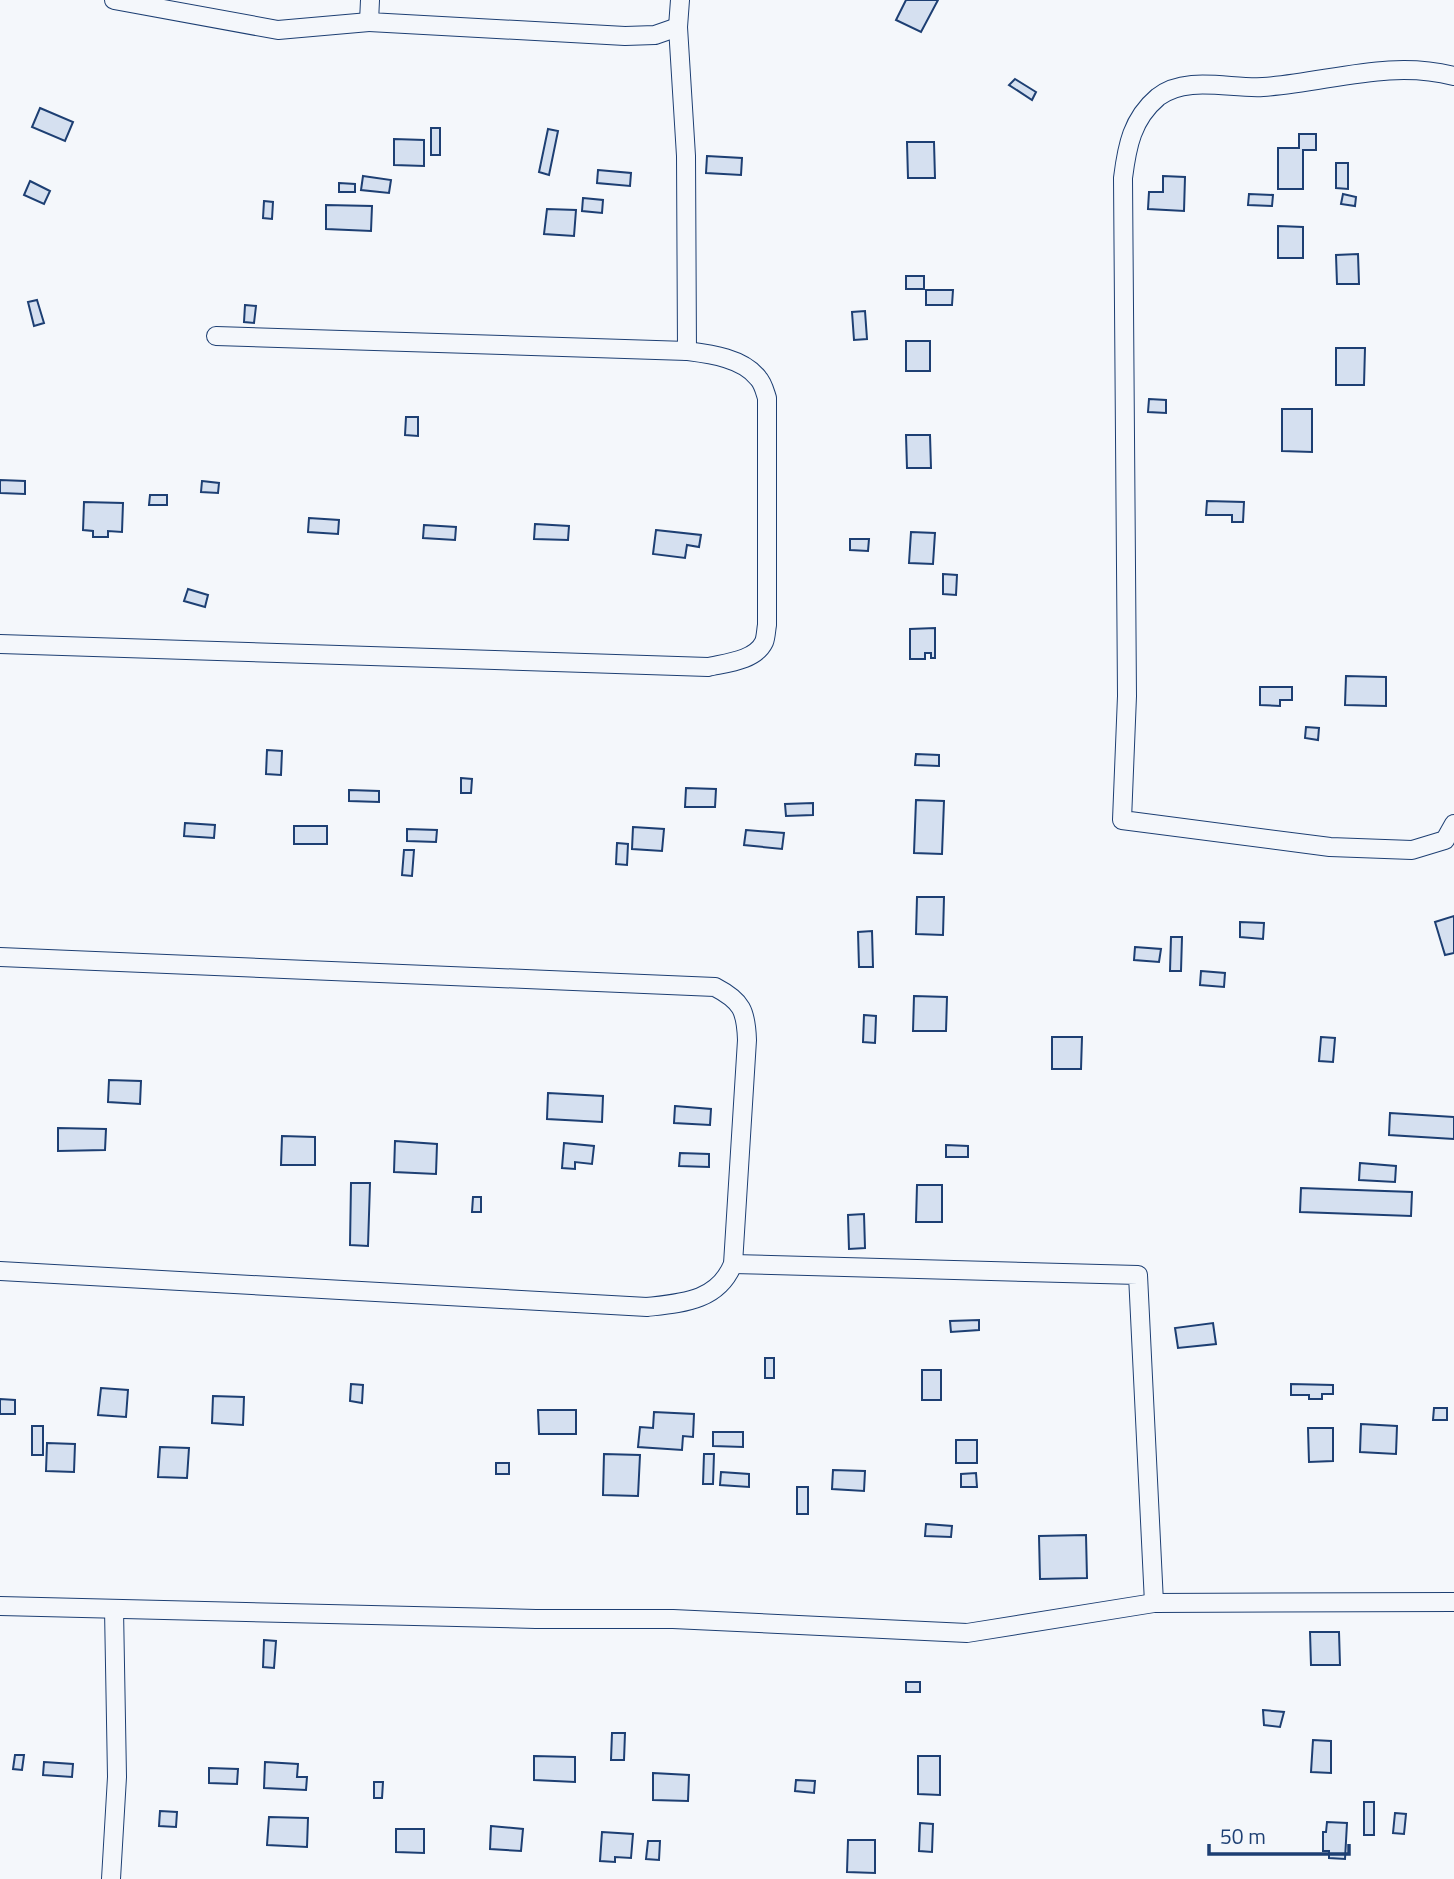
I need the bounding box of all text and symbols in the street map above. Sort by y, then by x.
scale bar [1209,1812,1349,1856]
text: 50 m [1220,1820,1266,1852]

